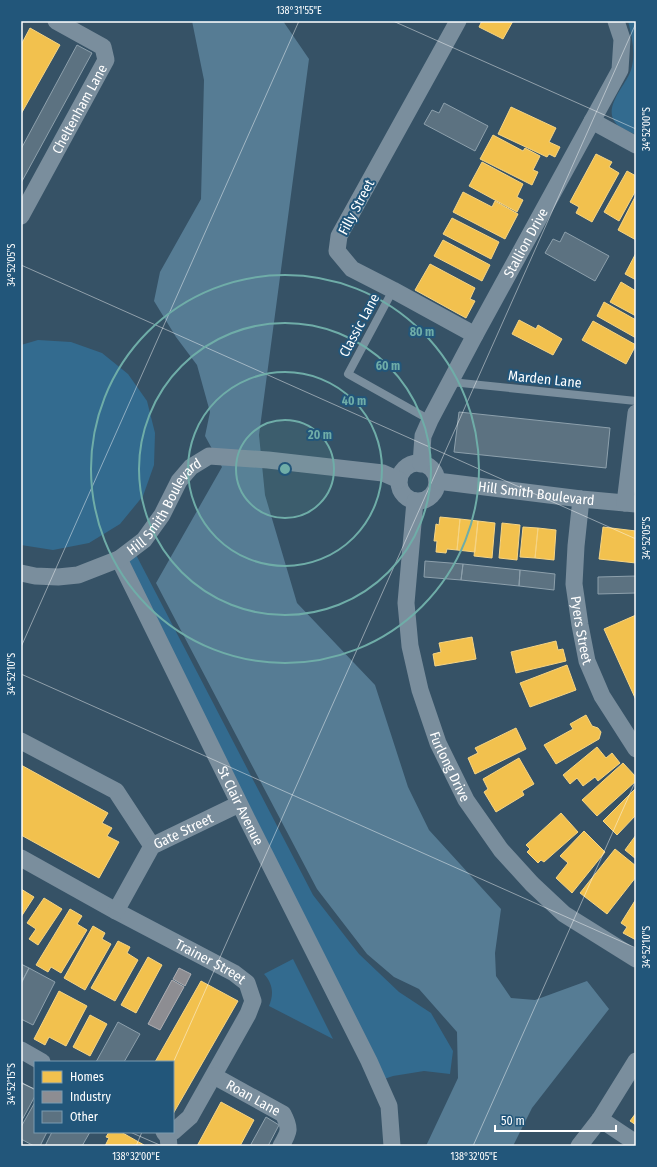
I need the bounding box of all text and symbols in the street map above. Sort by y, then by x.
text: 138°31'55"E [276,5,322,17]
street label: Cheltenham Lane [49,61,111,157]
text: 34°52'00"S [641,107,653,151]
street label: Filly Street [335,176,378,238]
street label: Stallion Drive [500,205,552,281]
text: 34°52'05"S [6,243,18,287]
street label: Classic Lane [336,291,383,360]
text: 80 m [410,325,434,339]
text: 60 m [376,359,400,373]
street label: Marden Lane [507,367,583,392]
text: 40 m [342,394,366,408]
text: 20 m [307,428,332,442]
street label: Hill Smith Boulevard [124,455,205,559]
centre of rings [278,462,292,476]
street label: Hill Smith Boulevard [477,478,595,509]
text: 34°52'05"S [641,516,653,560]
street label: Pyers Street [567,595,596,668]
text: 34°52'10"S [6,653,18,695]
street label: Furlong Drive [426,729,474,805]
street label: St Clair Avenue [213,764,267,848]
street label: Gate Street [151,810,216,853]
text: 34°52'10"S [641,926,653,968]
street label: Trainer Street [172,936,249,988]
legend [34,1061,174,1133]
text: 34°52'15"S [6,1063,18,1105]
text: Homes [70,1070,104,1084]
street label: Roan Lane [223,1076,283,1120]
text: Industry [70,1090,111,1104]
scale bar [495,1107,616,1133]
text: Other [70,1110,99,1124]
text: 50 m [501,1114,525,1128]
text: 138°32'00"E [112,1151,160,1163]
text: 138°32'05"E [451,1151,498,1163]

